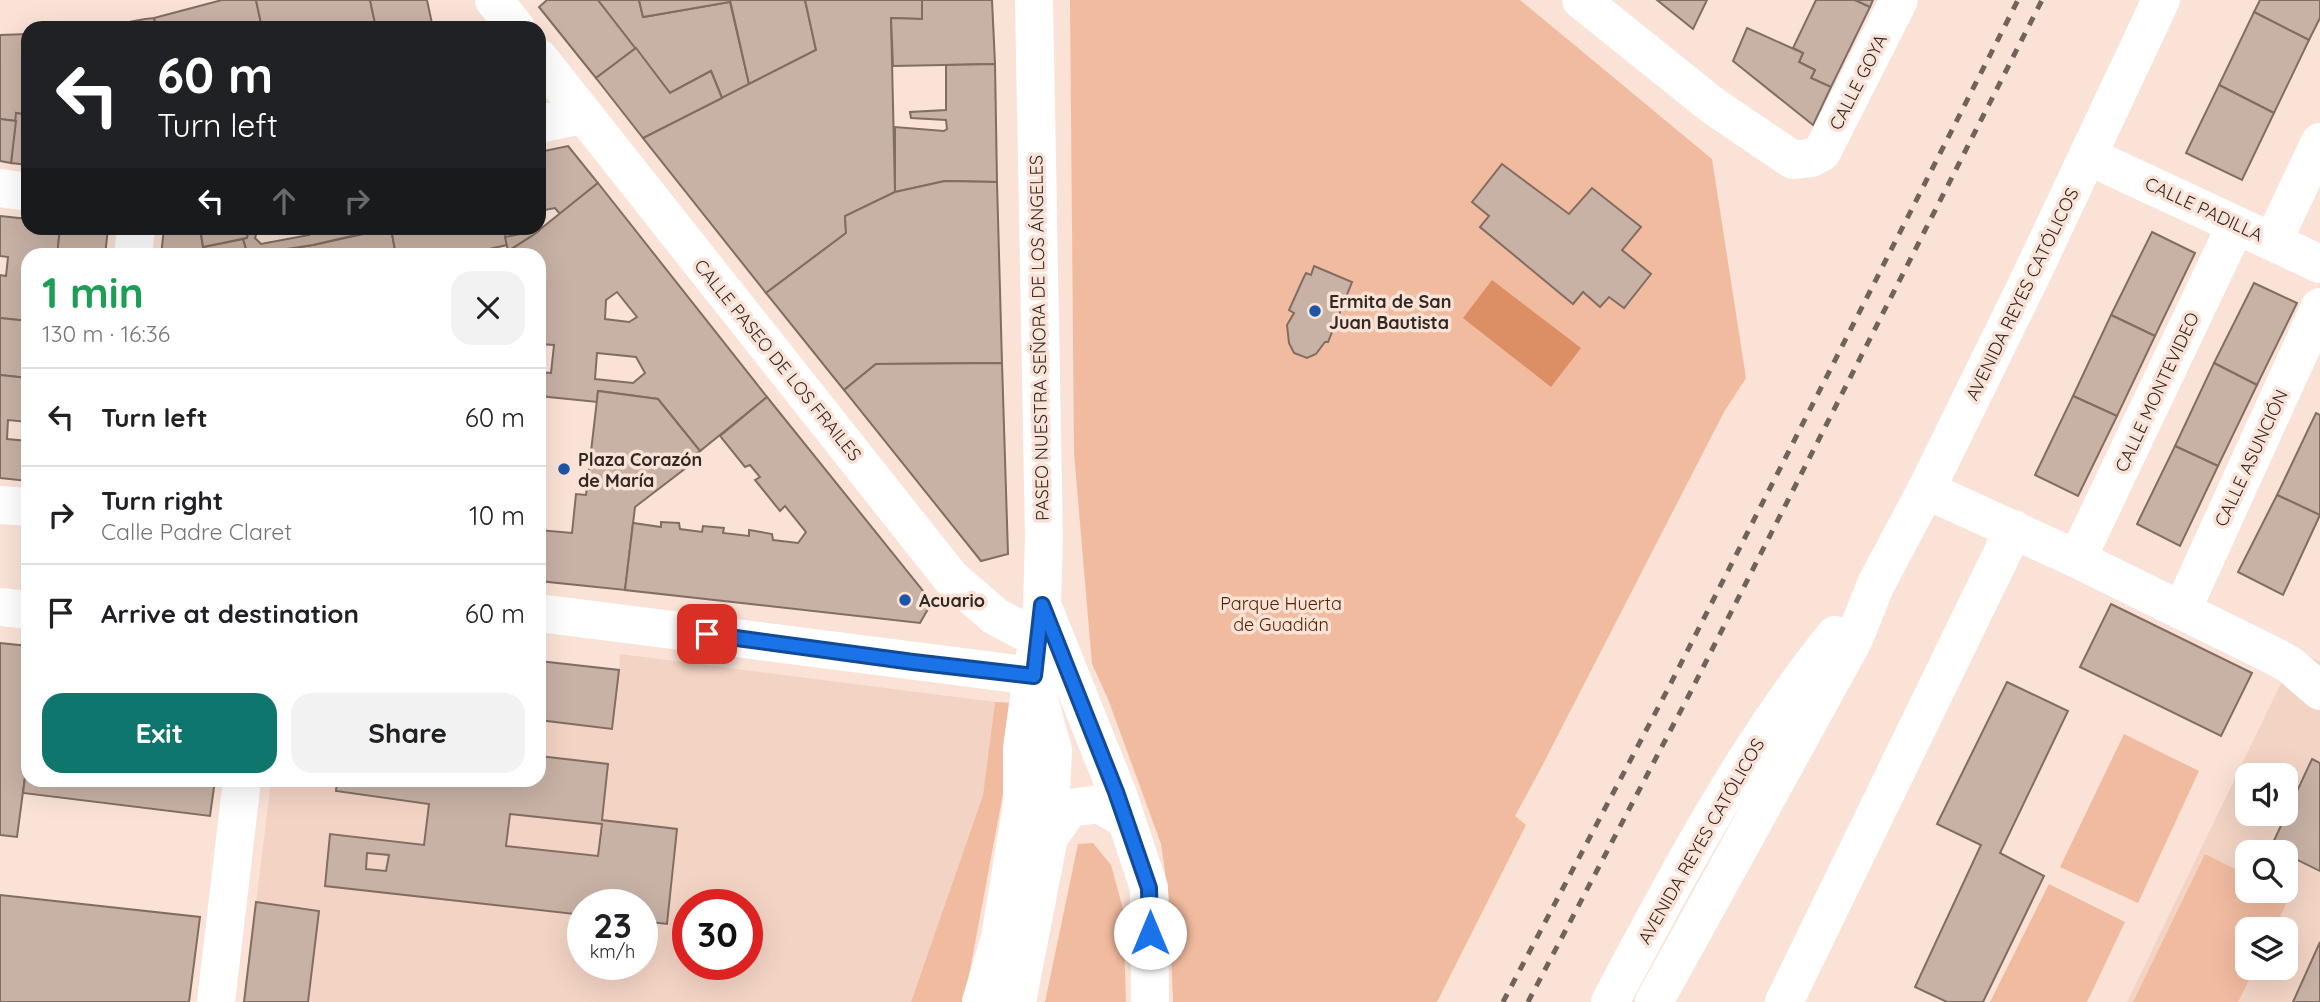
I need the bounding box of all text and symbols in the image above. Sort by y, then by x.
street label: CALLE GOYA [1824,30,1892,134]
text: 60 m [157,44,273,105]
icon: left [42,49,133,140]
text: Turn left [157,105,278,145]
street label: PASEO NUESTRA SEÑORA DE LOS ÁNGELES [1024,155,1054,521]
street label: CALLE PADILLA [2141,172,2267,247]
icon: left [192,182,230,220]
icon: ahead [265,182,303,220]
icon: right [338,182,376,220]
street label: AVENIDA REYES CATÓLICOS [1960,184,2084,404]
street label: CALLE PASEO DE LOS FRAILES [689,254,867,466]
text: 1 min [42,266,144,319]
button: close [451,271,525,345]
place label: Ermita de San Juan Bautista [1329,290,1451,334]
marker: Ermita de San Juan Bautista [1307,303,1323,319]
street label: CALLE MONTEVIDEO [2110,308,2204,476]
text: 130 m · 16:36 [42,319,170,348]
street label: CALLE ASUNCIÓN [2209,386,2293,530]
icon: left [42,398,80,436]
text: Turn left [101,401,208,434]
text: 60 m [465,401,525,434]
place label: Plaza Corazón de María [578,448,702,492]
marker: Plaza Corazón de María [556,461,572,477]
text: Turn right [101,484,223,517]
icon: right [42,496,80,534]
text: 10 m [469,499,525,532]
text: Calle Padre Claret [101,517,292,546]
place label: Acuario [919,589,985,612]
marker: Acuario [897,592,913,608]
park label: Parque Huerta de Guadián [1220,592,1342,636]
icon: arrive [42,594,80,632]
text: Arrive at destination [101,597,359,630]
text: 60 m [465,597,525,630]
pin [677,604,737,664]
icon: arrive [688,615,726,653]
button: Exit [42,693,277,773]
button: Share [291,693,525,773]
street label: AVENIDA REYES CATÓLICOS [1633,734,1769,948]
map controls [2235,763,2298,980]
button: sound [2235,763,2298,826]
button: search [2235,840,2298,903]
speed limit sign: 30 [672,889,763,980]
position arrow [1113,896,1187,970]
text: 23 [593,903,632,947]
button: layers [2235,917,2298,980]
text: km/h [590,940,635,963]

